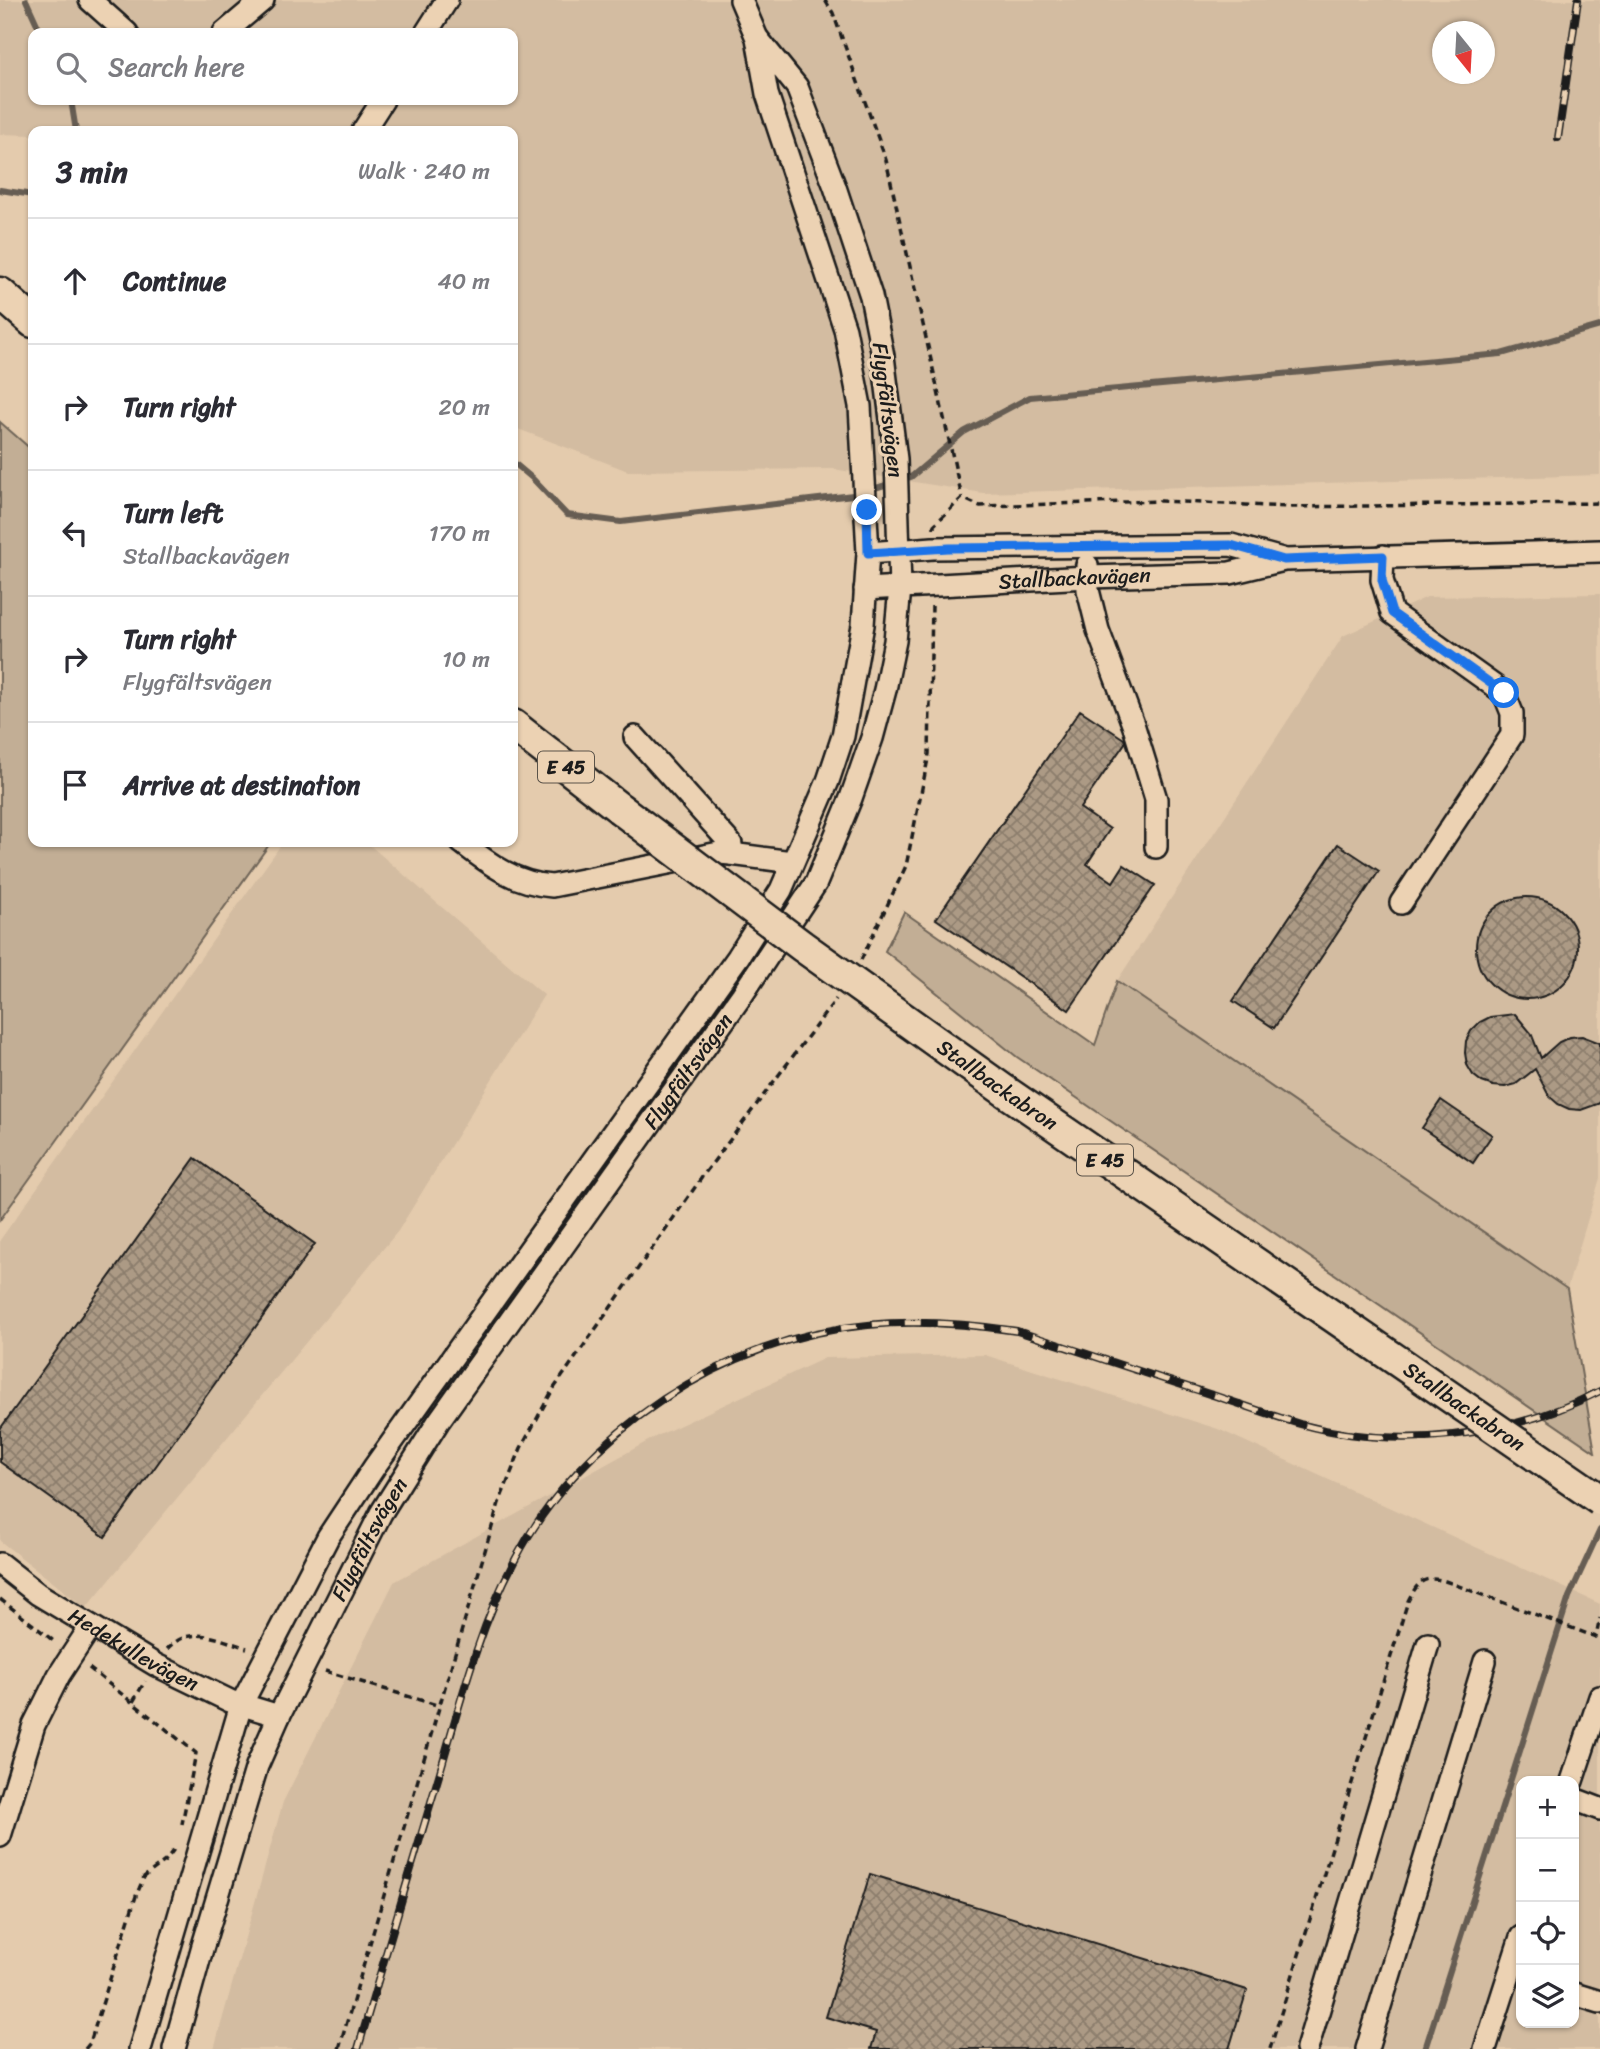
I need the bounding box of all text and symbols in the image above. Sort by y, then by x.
north arrow [1432,21,1495,84]
search box [28,28,518,105]
text: Search here [108,44,245,90]
icon: search [52,48,90,86]
text: 3 min [56,145,128,199]
text: Walk · 240 m [358,151,490,192]
text: Continue [123,258,226,304]
text: 40 m [437,261,490,302]
icon: ahead [56,262,94,300]
street label: Flygfältsvägen [861,340,915,480]
text: Turn right [123,384,236,430]
text: 20 m [439,387,490,428]
icon: right [56,388,94,426]
text: Turn left [123,490,223,536]
route end [851,494,882,525]
text: 170 m [429,513,490,554]
icon: left [56,514,94,552]
text: Stallbackavägen [123,536,290,577]
street label: Stallbackavägen [998,556,1151,601]
text: Turn right [123,616,236,662]
text: 10 m [442,639,490,680]
icon: right [56,640,94,678]
text: Flygfältsvägen [123,662,272,703]
route start [1488,677,1519,708]
road number: E 45 [538,752,594,782]
text: Arrive at destination [123,762,360,808]
icon: arrive [56,766,94,804]
street label: Flygfältsvägen [633,1005,743,1137]
street label: Stallbackabron [929,1029,1066,1141]
road number: E 45 [1077,1144,1133,1176]
street label: Stallbackabron [1395,1351,1533,1462]
street label: Flygfältsvägen [321,1470,418,1608]
street label: Hedekullevägen [60,1597,205,1702]
map controls [1516,1776,1579,2028]
button: + [1516,1776,1579,1839]
button: − [1516,1839,1579,1902]
button: locate [1516,1902,1579,1965]
button: layers [1516,1965,1579,2028]

